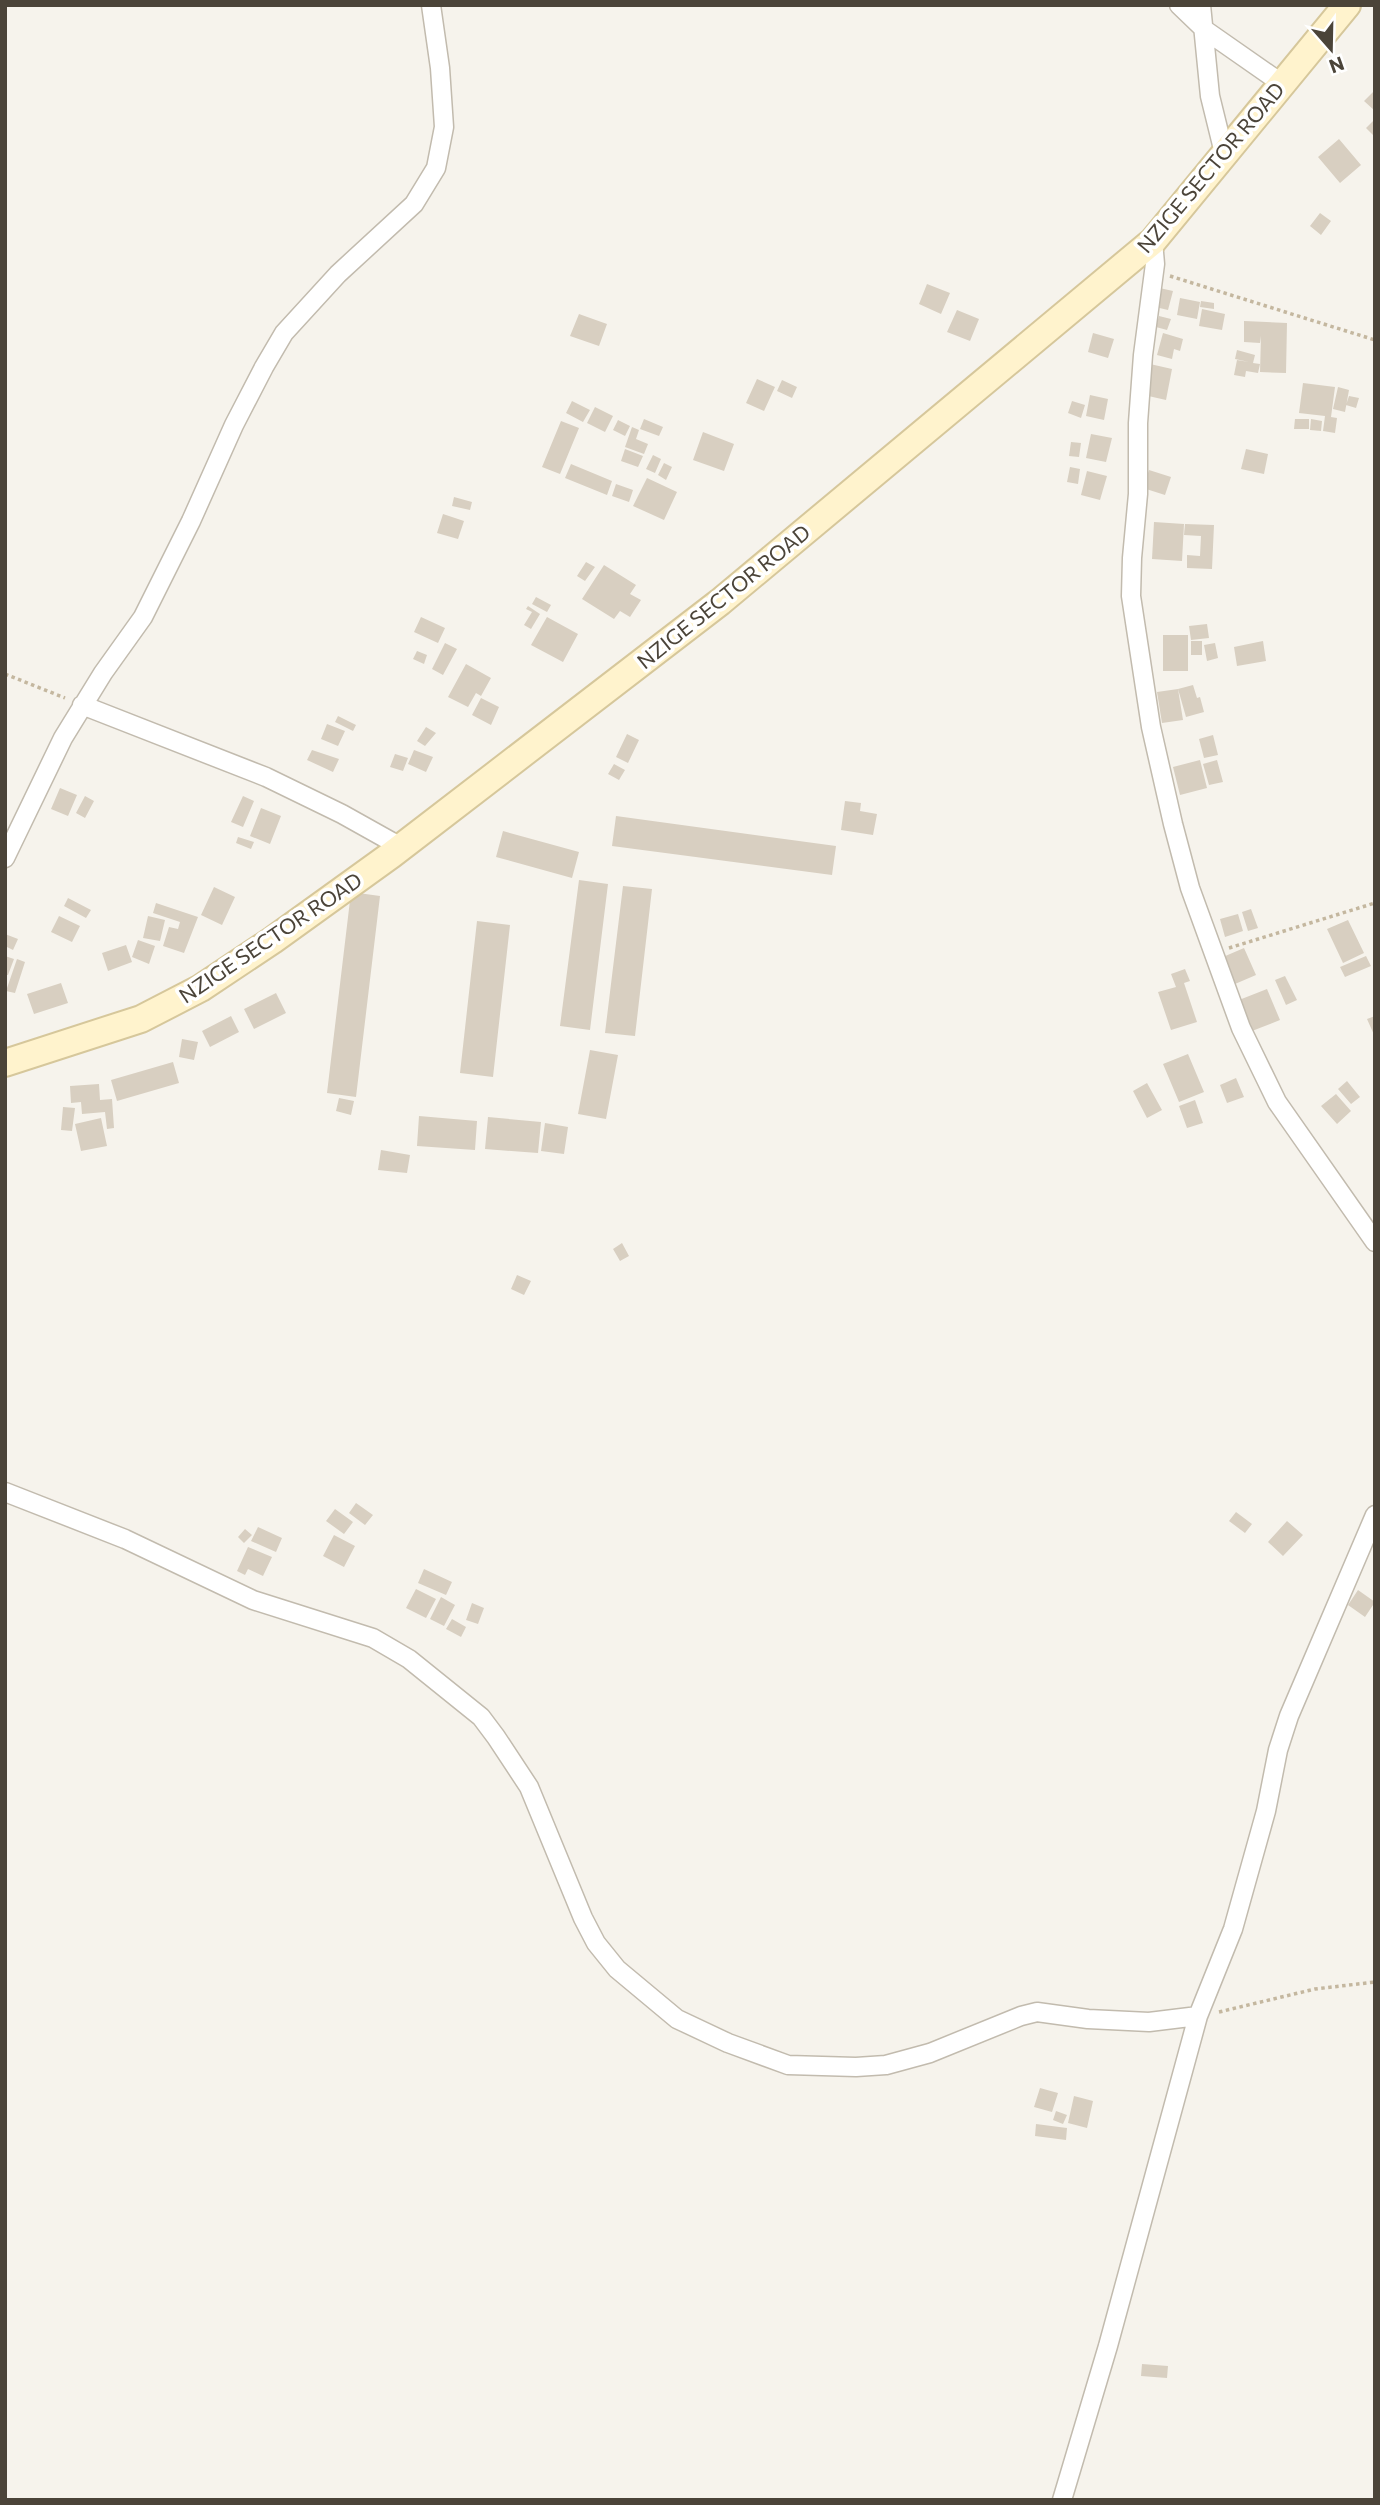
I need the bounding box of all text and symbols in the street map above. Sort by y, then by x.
north arrow [1296,14,1366,84]
text: N [1326,52,1348,79]
street label: NZIGE SECTOR ROAD [1131,77,1289,257]
street label: NZIGE SECTOR ROAD [632,519,814,673]
street label: NZIGE SECTOR ROAD [174,866,366,1008]

